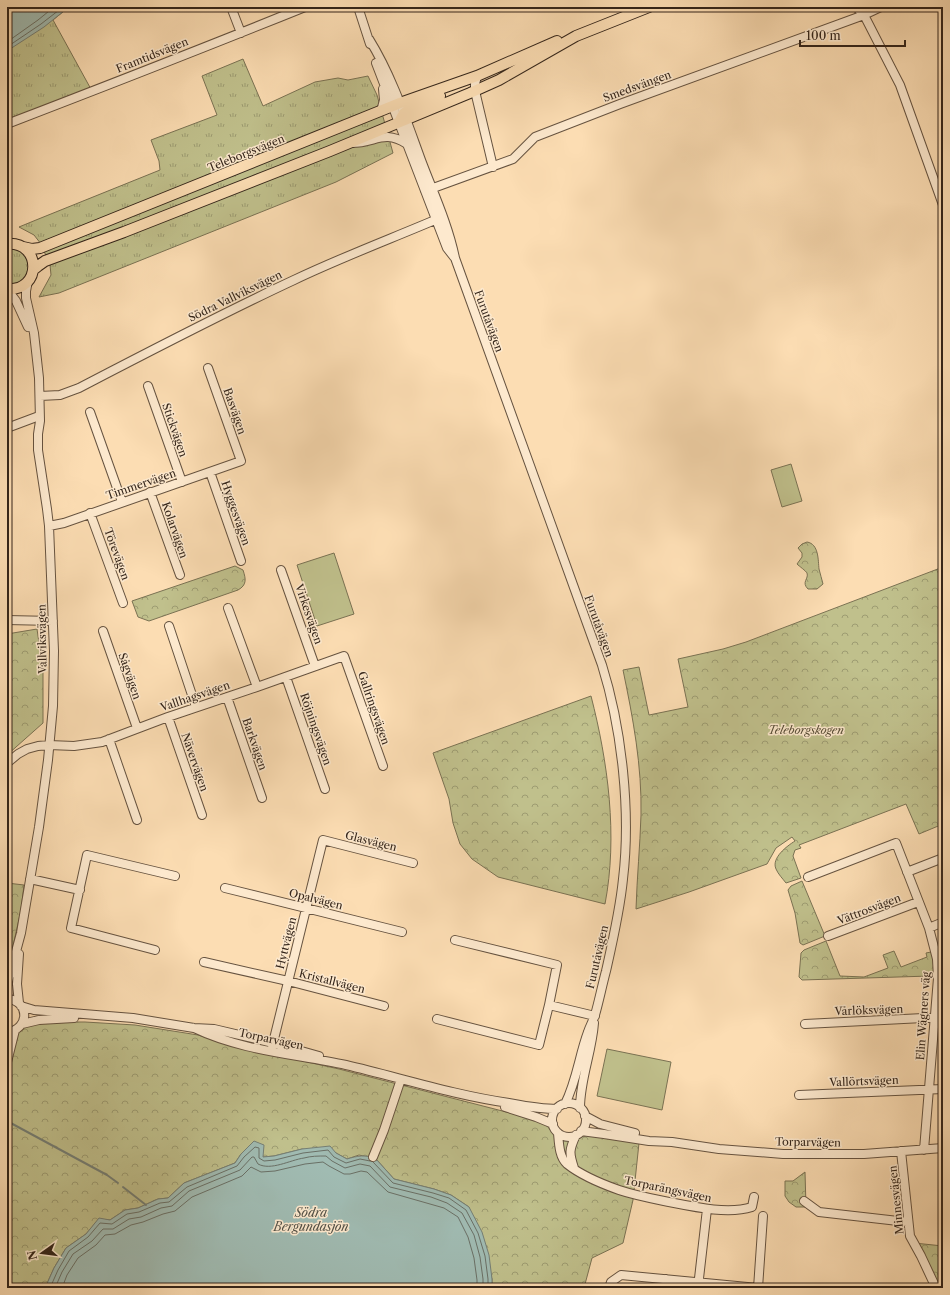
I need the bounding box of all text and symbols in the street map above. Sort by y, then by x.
scale bar [800,22,905,48]
text: 100 m [806,28,841,43]
street label: Framtidsvägen [114,34,190,76]
street label: Smedsvängen [601,67,673,105]
street label: Teleborgsvägen [206,131,287,175]
street label: Södra Vallviksvägen [186,267,284,325]
street label: Furutåvägen [471,288,507,354]
street label: Basvägen [220,386,250,436]
street label: Stickvägen [159,401,191,459]
street label: Timmervägen [104,465,178,502]
street label: Hyggesvägen [218,479,254,547]
street label: Kolarvägen [159,500,191,560]
street label: Törevägen [101,526,133,582]
street label: Virkesvägen [292,581,326,646]
street label: Furutåvägen [581,593,617,659]
street label: Vallviksvägen [34,604,50,675]
street label: Sågvägen [116,651,145,701]
street label: Gallringsvägen [355,669,393,747]
street label: Vallhagsvägen [157,678,232,715]
street label: Röjningsvägen [297,691,335,767]
street label: Barkvägen [240,716,271,772]
park label: Teleborgskogen [768,723,844,737]
street label: Nävervägen [178,731,212,793]
street label: Glasvägen [344,828,398,854]
street label: Opalvägen [288,886,345,912]
street label: Vättrosvägen [834,890,903,928]
street label: Hyttvägen [273,915,299,971]
street label: Furutåvägen [583,924,611,990]
street label: Kristallvägen [297,966,367,996]
street label: Elin Wägners väg [913,971,933,1061]
street label: Vårlöksvägen [833,1002,904,1018]
street label: Torparvägen [237,1025,305,1053]
street label: Vallörtsvägen [828,1073,899,1089]
street label: Torparvägen [775,1134,841,1150]
street label: Minnesvägen [885,1165,907,1235]
street label: Torparängsvägen [623,1173,713,1205]
water label: Södra Bergundasjön [272,1205,349,1234]
north arrow [22,1233,62,1273]
text: N [24,1249,40,1262]

